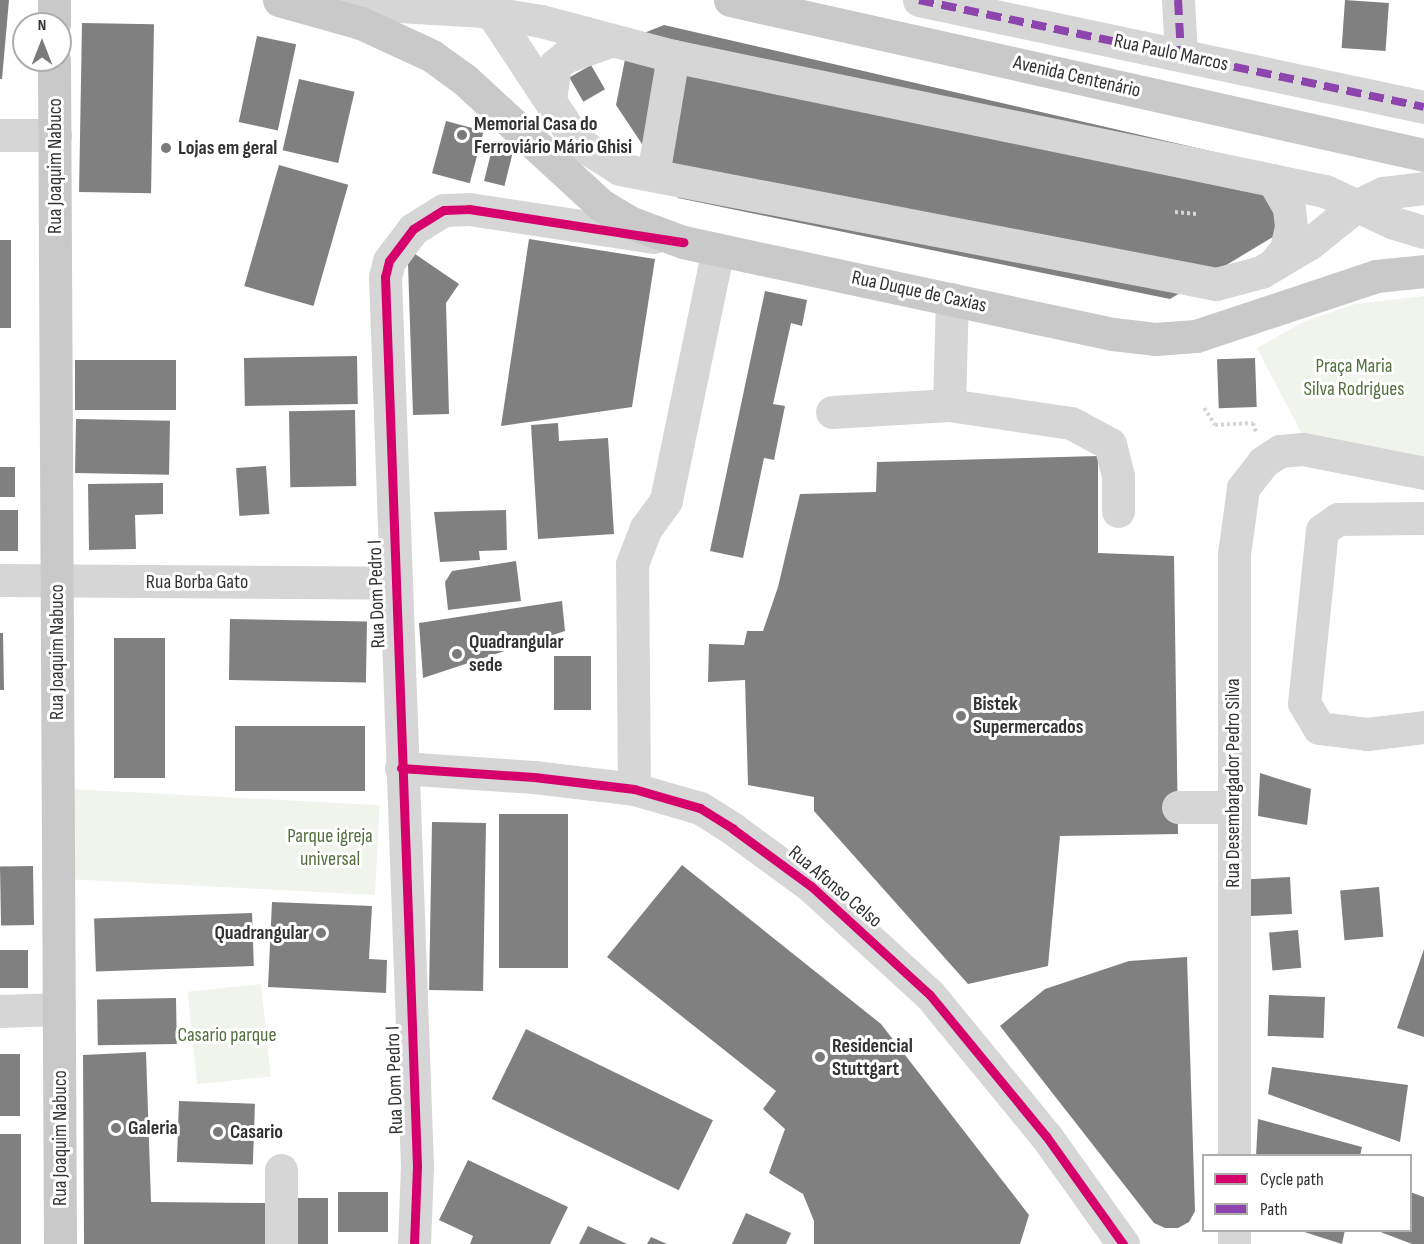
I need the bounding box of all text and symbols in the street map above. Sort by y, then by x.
north arrow [12,12,72,72]
text: N [38,16,46,35]
street label: Rua Paulo Marcos [1112,29,1230,77]
street label: Avenida Centenário [1011,51,1143,103]
street label: Rua Joaquim Nabuco [43,98,67,234]
place label: Memorial Casa do Ferroviário Mário Ghisi [474,112,632,159]
marker: Memorial Casa do Ferroviário Mário Ghisi [455,128,469,142]
place label: Lojas em geral [178,136,277,160]
marker: Lojas em geral [159,141,173,155]
street label: Rua Duque de Caxias [849,266,989,318]
park label: Praça Maria Silva Rodrigues [1304,354,1404,401]
street label: Rua Dom Pedro I [363,539,391,649]
street label: Rua Borba Gato [146,570,248,594]
street label: Rua Joaquim Nabuco [45,584,69,720]
place label: Quadrangular sede [469,630,564,677]
marker: Quadrangular sede [450,647,464,661]
street label: Rua Desembargador Pedro Silva [1221,678,1245,888]
place label: Bistek Supermercados [973,692,1083,739]
marker: Bistek Supermercados [954,709,968,723]
park label: Parque igreja universal [287,824,373,871]
street label: Rua Afonso Celso [783,841,887,933]
place label: Quadrangular [214,921,309,945]
marker: Quadrangular [314,926,328,940]
park label: Casario parque [178,1023,276,1047]
street label: Rua Dom Pedro I [381,1025,409,1135]
place label: Residencial Stuttgart [832,1034,913,1081]
marker: Residencial Stuttgart [813,1050,827,1064]
street label: Rua Joaquim Nabuco [48,1070,72,1206]
place label: Galeria [128,1116,178,1140]
place label: Casario [230,1120,283,1144]
marker: Galeria [109,1121,123,1135]
marker: Casario [211,1125,225,1139]
legend [1202,1154,1412,1232]
text: Cycle path [1260,1169,1324,1190]
text: Path [1260,1199,1288,1220]

